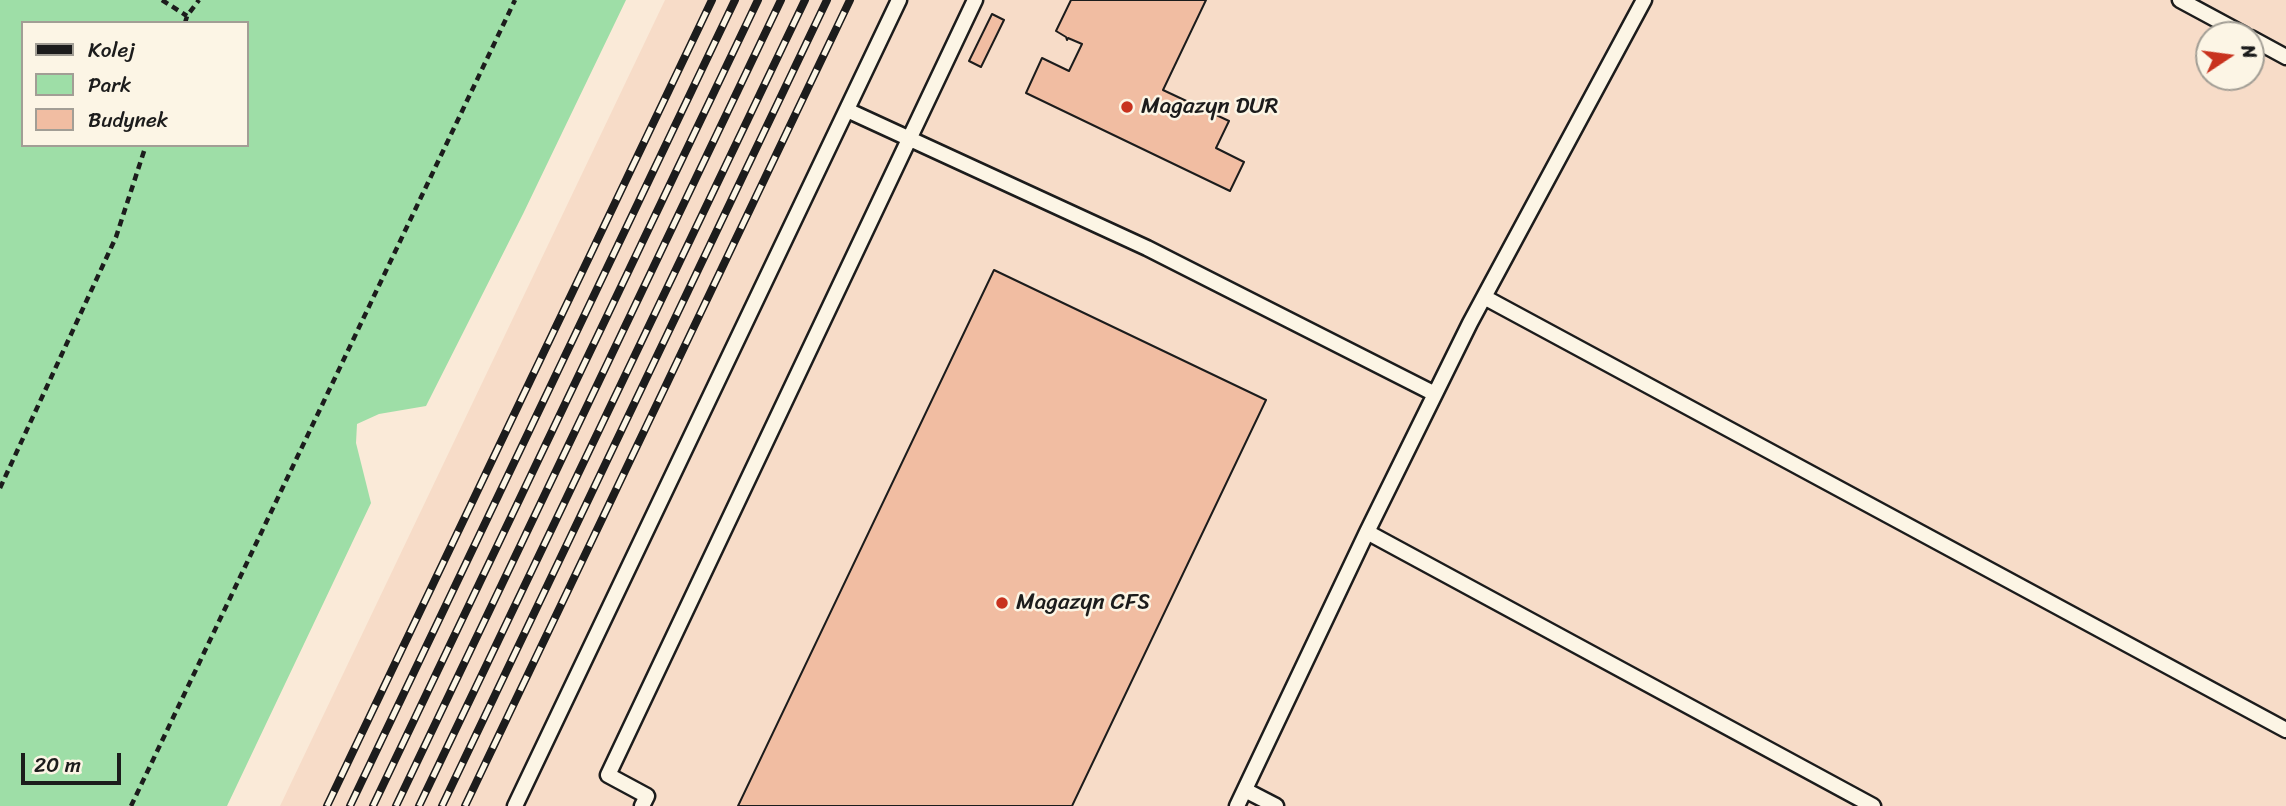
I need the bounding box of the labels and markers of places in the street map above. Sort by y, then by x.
place label: Magazyn DUR [1141,93,1278,121]
marker: Magazyn DUR [1119,99,1135,115]
place label: Magazyn CFS [1016,589,1150,617]
marker: Magazyn CFS [994,595,1010,611]

